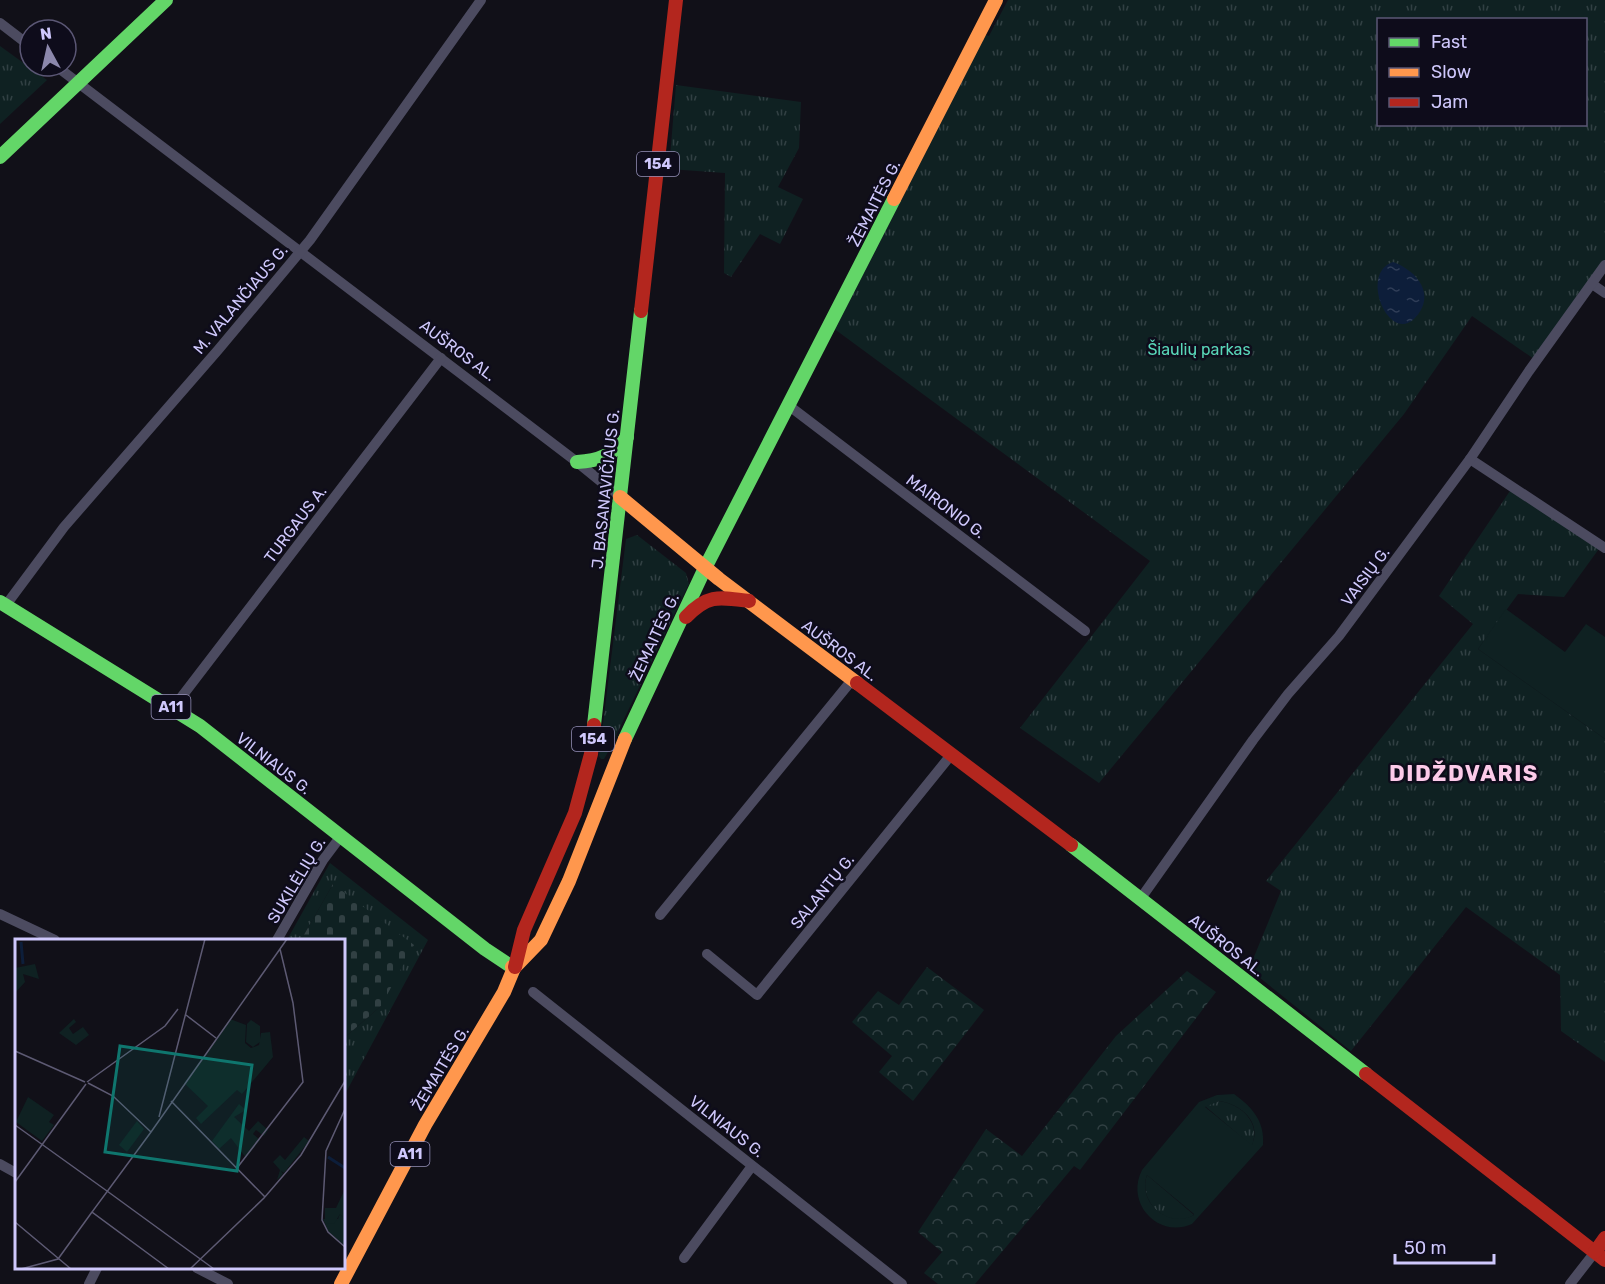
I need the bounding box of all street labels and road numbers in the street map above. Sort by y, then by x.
road number: 154 [637,152,679,176]
street label: ŽEMAITĖS G. [845,157,904,250]
street label: M. VALANČIAUS G. [188,240,292,358]
street label: AUŠROS AL. [416,315,500,385]
street label: J. BASANAVIČIAUS G. [587,408,623,570]
street label: MAIRONIO G. [902,471,989,542]
street label: TURGAUS A. [260,482,331,567]
street label: VAISIŲ G. [1337,543,1394,610]
street label: ŽEMAITĖS G. [626,590,683,684]
street label: AUŠROS AL. [798,615,882,685]
road number: A11 [152,695,190,719]
road number: 154 [572,727,614,751]
street label: VILNIAUS G. [233,728,315,798]
street label: SUKILĖLIŲ G. [263,834,330,927]
street label: SALANTŲ G. [787,850,858,932]
street label: AUŠROS AL. [1185,909,1269,981]
street label: ŽEMAITĖS G. [408,1023,473,1114]
street label: VILNIAUS G. [686,1091,768,1161]
road number: A11 [390,1142,430,1166]

